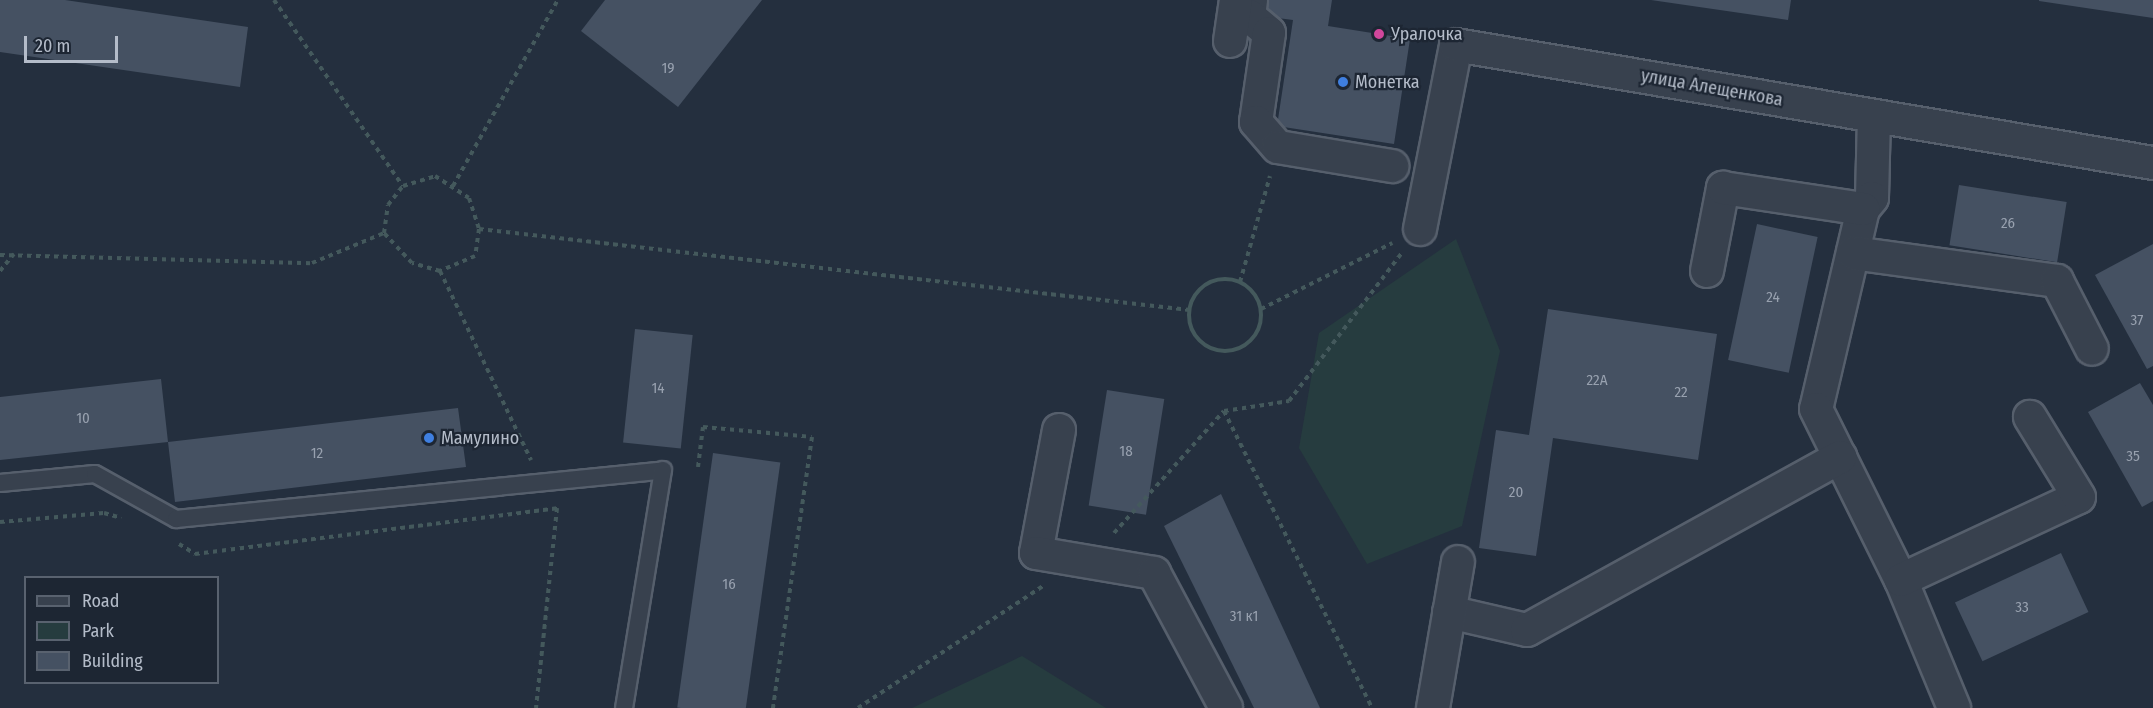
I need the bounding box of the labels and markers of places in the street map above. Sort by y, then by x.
place label: Уралочка [1391,23,1463,45]
marker: Уралочка [1372,27,1386,41]
place label: Монетка [1355,71,1420,93]
marker: Монетка [1336,75,1350,89]
place label: Мамулино [441,427,519,449]
marker: Мамулино [422,431,436,445]

